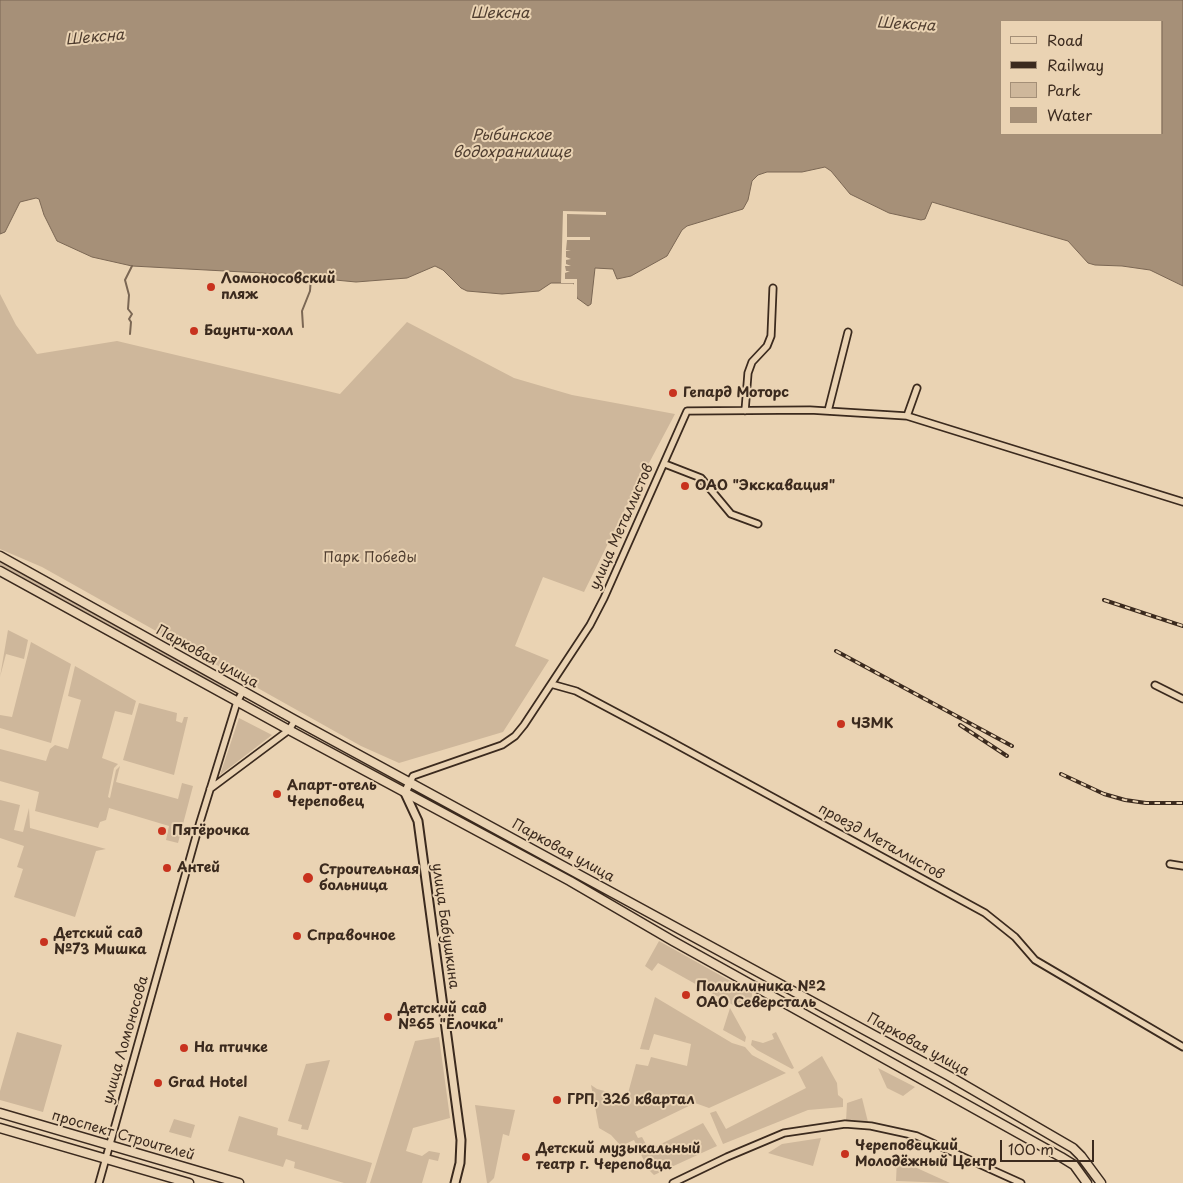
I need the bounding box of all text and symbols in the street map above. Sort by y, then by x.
water label: Шексна [471,5,529,23]
water label: Шексна [876,14,936,36]
legend [1000,20,1163,135]
water label: Шексна [65,26,125,50]
text: Road [1047,28,1083,51]
text: Railway [1047,53,1104,76]
text: Park [1047,78,1081,101]
text: Water [1047,103,1092,126]
water label: Рыбинское водохранилище [453,127,571,162]
place label: Ломоносовский пляж [221,271,336,304]
marker: Ломоносовский пляж [205,281,217,293]
place label: Баунти-холл [204,323,293,339]
marker: Баунти-холл [188,325,200,337]
place label: Гепард Моторс [683,385,789,401]
marker: Гепард Моторс [667,387,679,399]
street label: улица Металлистов [587,461,657,593]
place label: ОАО "Экскавация" [695,478,835,494]
marker: ОАО "Экскавация" [679,480,691,492]
park label: Парк Победы [323,550,417,566]
street label: Парковая улица [153,622,261,692]
place label: ЧЗМК [851,716,893,732]
marker: ЧЗМК [835,718,847,730]
place label: Апарт-отель Череповец [287,778,377,810]
marker: Апарт-отель Череповец [271,788,283,800]
street label: проезд Металлистов [815,800,947,884]
street label: Парковая улица [509,816,617,886]
place label: Пятёрочка [172,823,250,839]
marker: Пятёрочка [156,825,168,837]
place label: Антей [177,860,220,876]
marker: Антей [161,862,173,874]
place label: Строительная больница [319,862,419,894]
street label: улица Бабушкина [428,862,462,990]
marker: Строительная больница [301,871,315,885]
place label: Детский сад №73 Мишка [54,926,147,959]
place label: Справочное [307,928,396,944]
marker: Справочное [291,930,303,942]
marker: Детский сад №73 Мишка [38,936,50,948]
street label: улица Ломоносова [100,974,152,1106]
place label: Поликлиника №2 ОАО Северсталь [696,979,826,1012]
marker: Поликлиника №2 ОАО Северсталь [680,989,692,1001]
place label: Детский сад №65 "Ёлочка" [398,1001,503,1034]
street label: Парковая улица [864,1010,972,1080]
marker: Детский сад №65 "Ёлочка" [382,1011,394,1023]
place label: На птичке [194,1040,268,1056]
marker: На птичке [178,1042,190,1054]
place label: Grad Hotel [168,1075,247,1091]
marker: Grad Hotel [152,1077,164,1089]
place label: ГРП, 326 квартал [567,1092,695,1108]
marker: ГРП, 326 квартал [551,1094,563,1106]
street label: проспект Строителей [50,1108,196,1164]
scale bar [1003,1130,1097,1162]
text: 100 m [1008,1137,1054,1160]
place label: Череповецкий Молодёжный Центр [855,1138,997,1170]
place label: Детский музыкальный театр г. Череповца [536,1141,701,1174]
marker: Череповецкий Молодёжный Центр [839,1148,851,1160]
marker: Детский музыкальный театр г. Череповца [520,1151,532,1163]

